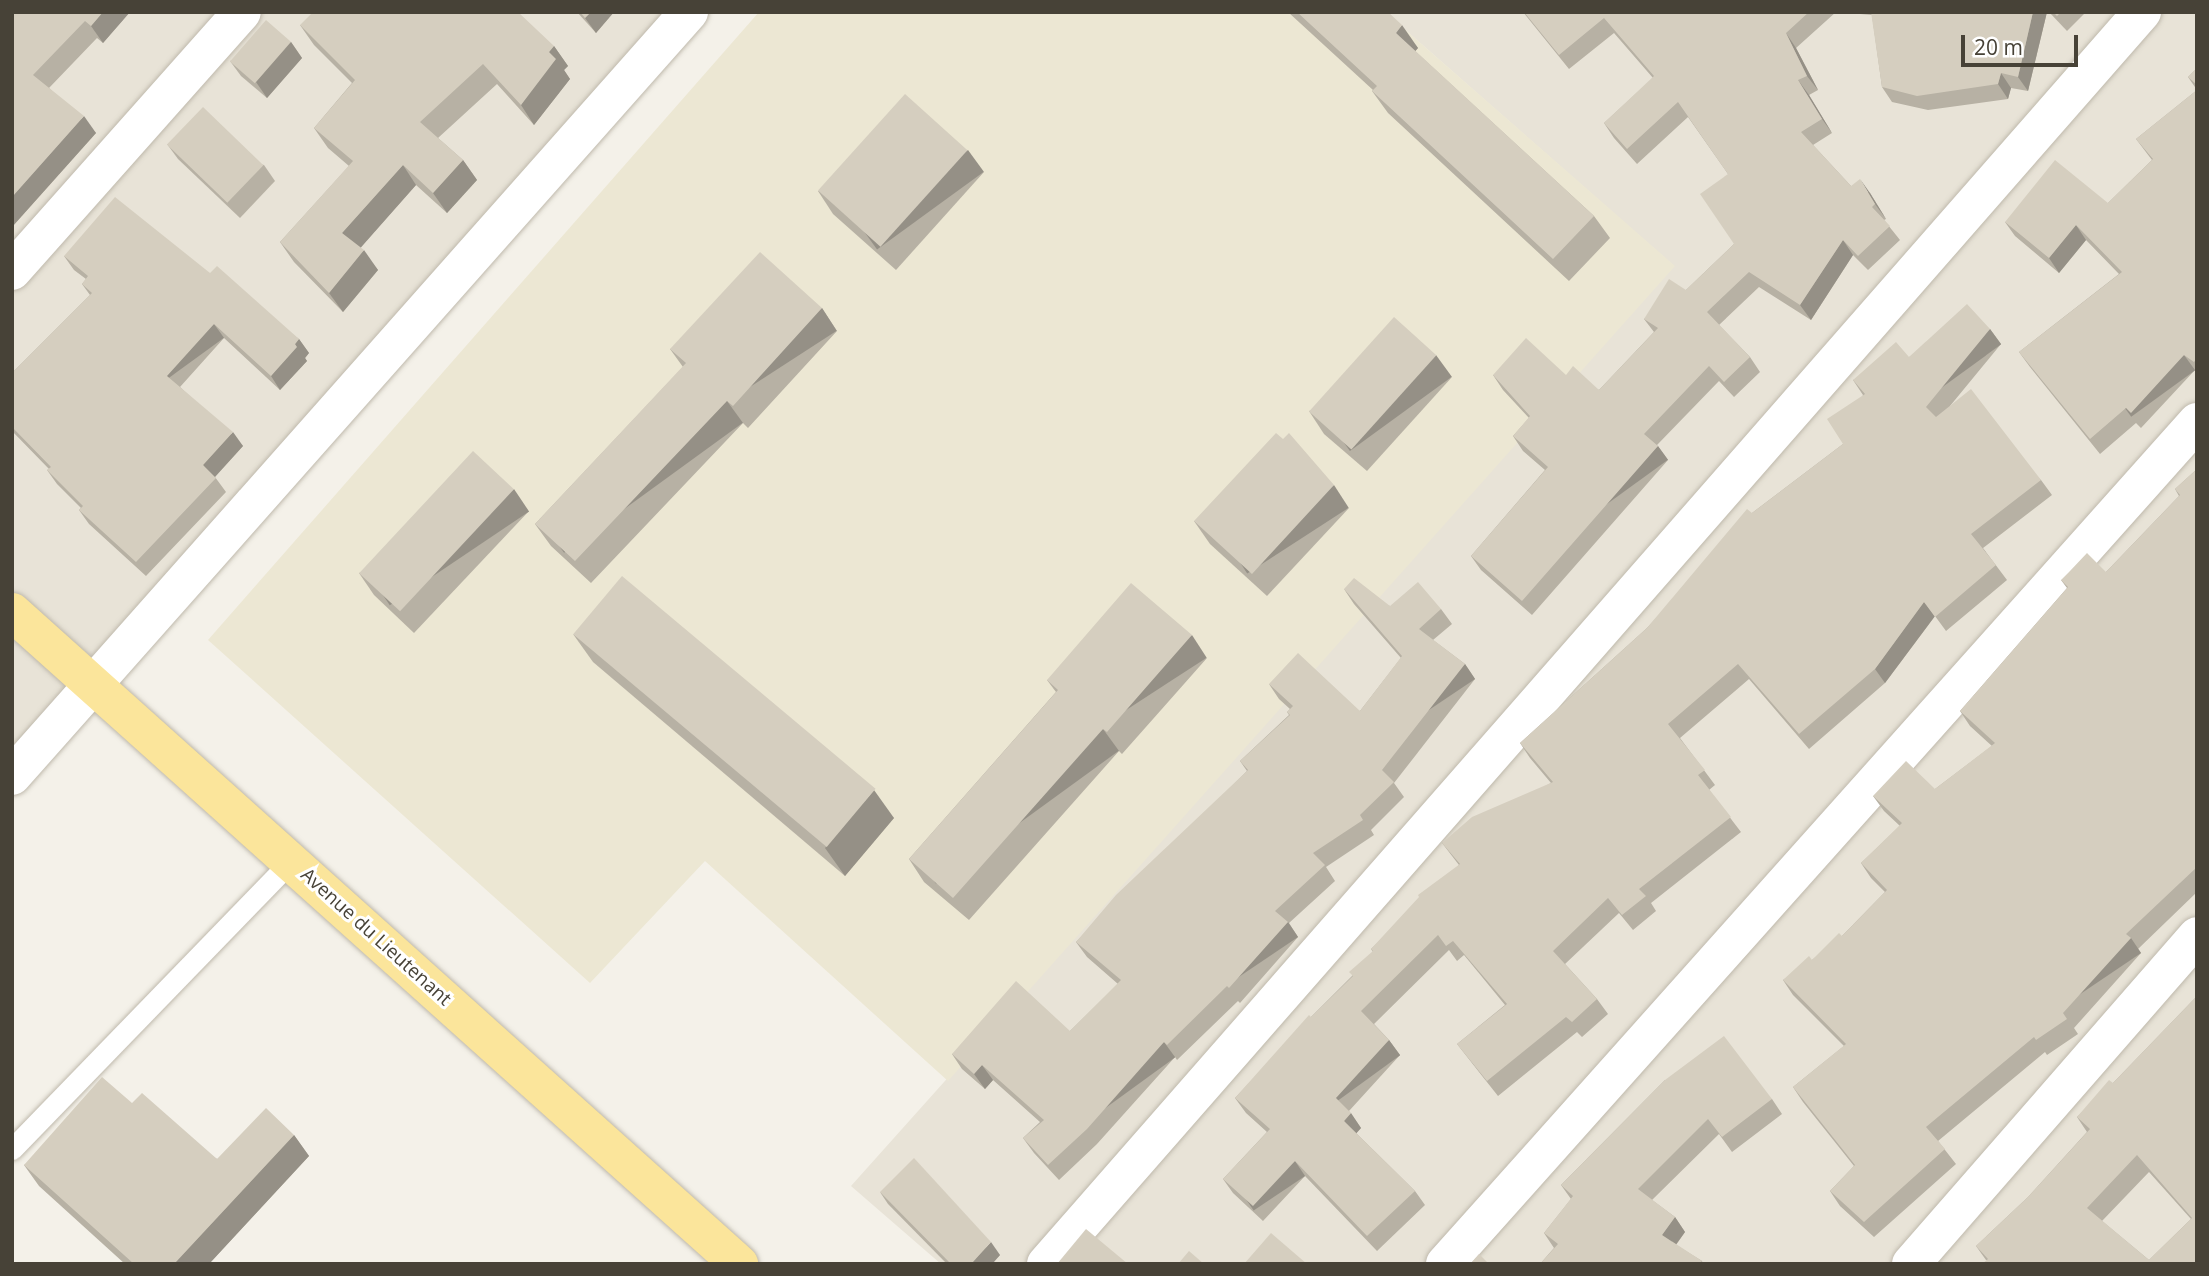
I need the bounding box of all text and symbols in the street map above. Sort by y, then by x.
scale bar [1964,21,2081,65]
text: 20 m [1974,33,2023,61]
street label: Avenue du Lieutenant [296,863,456,1011]

